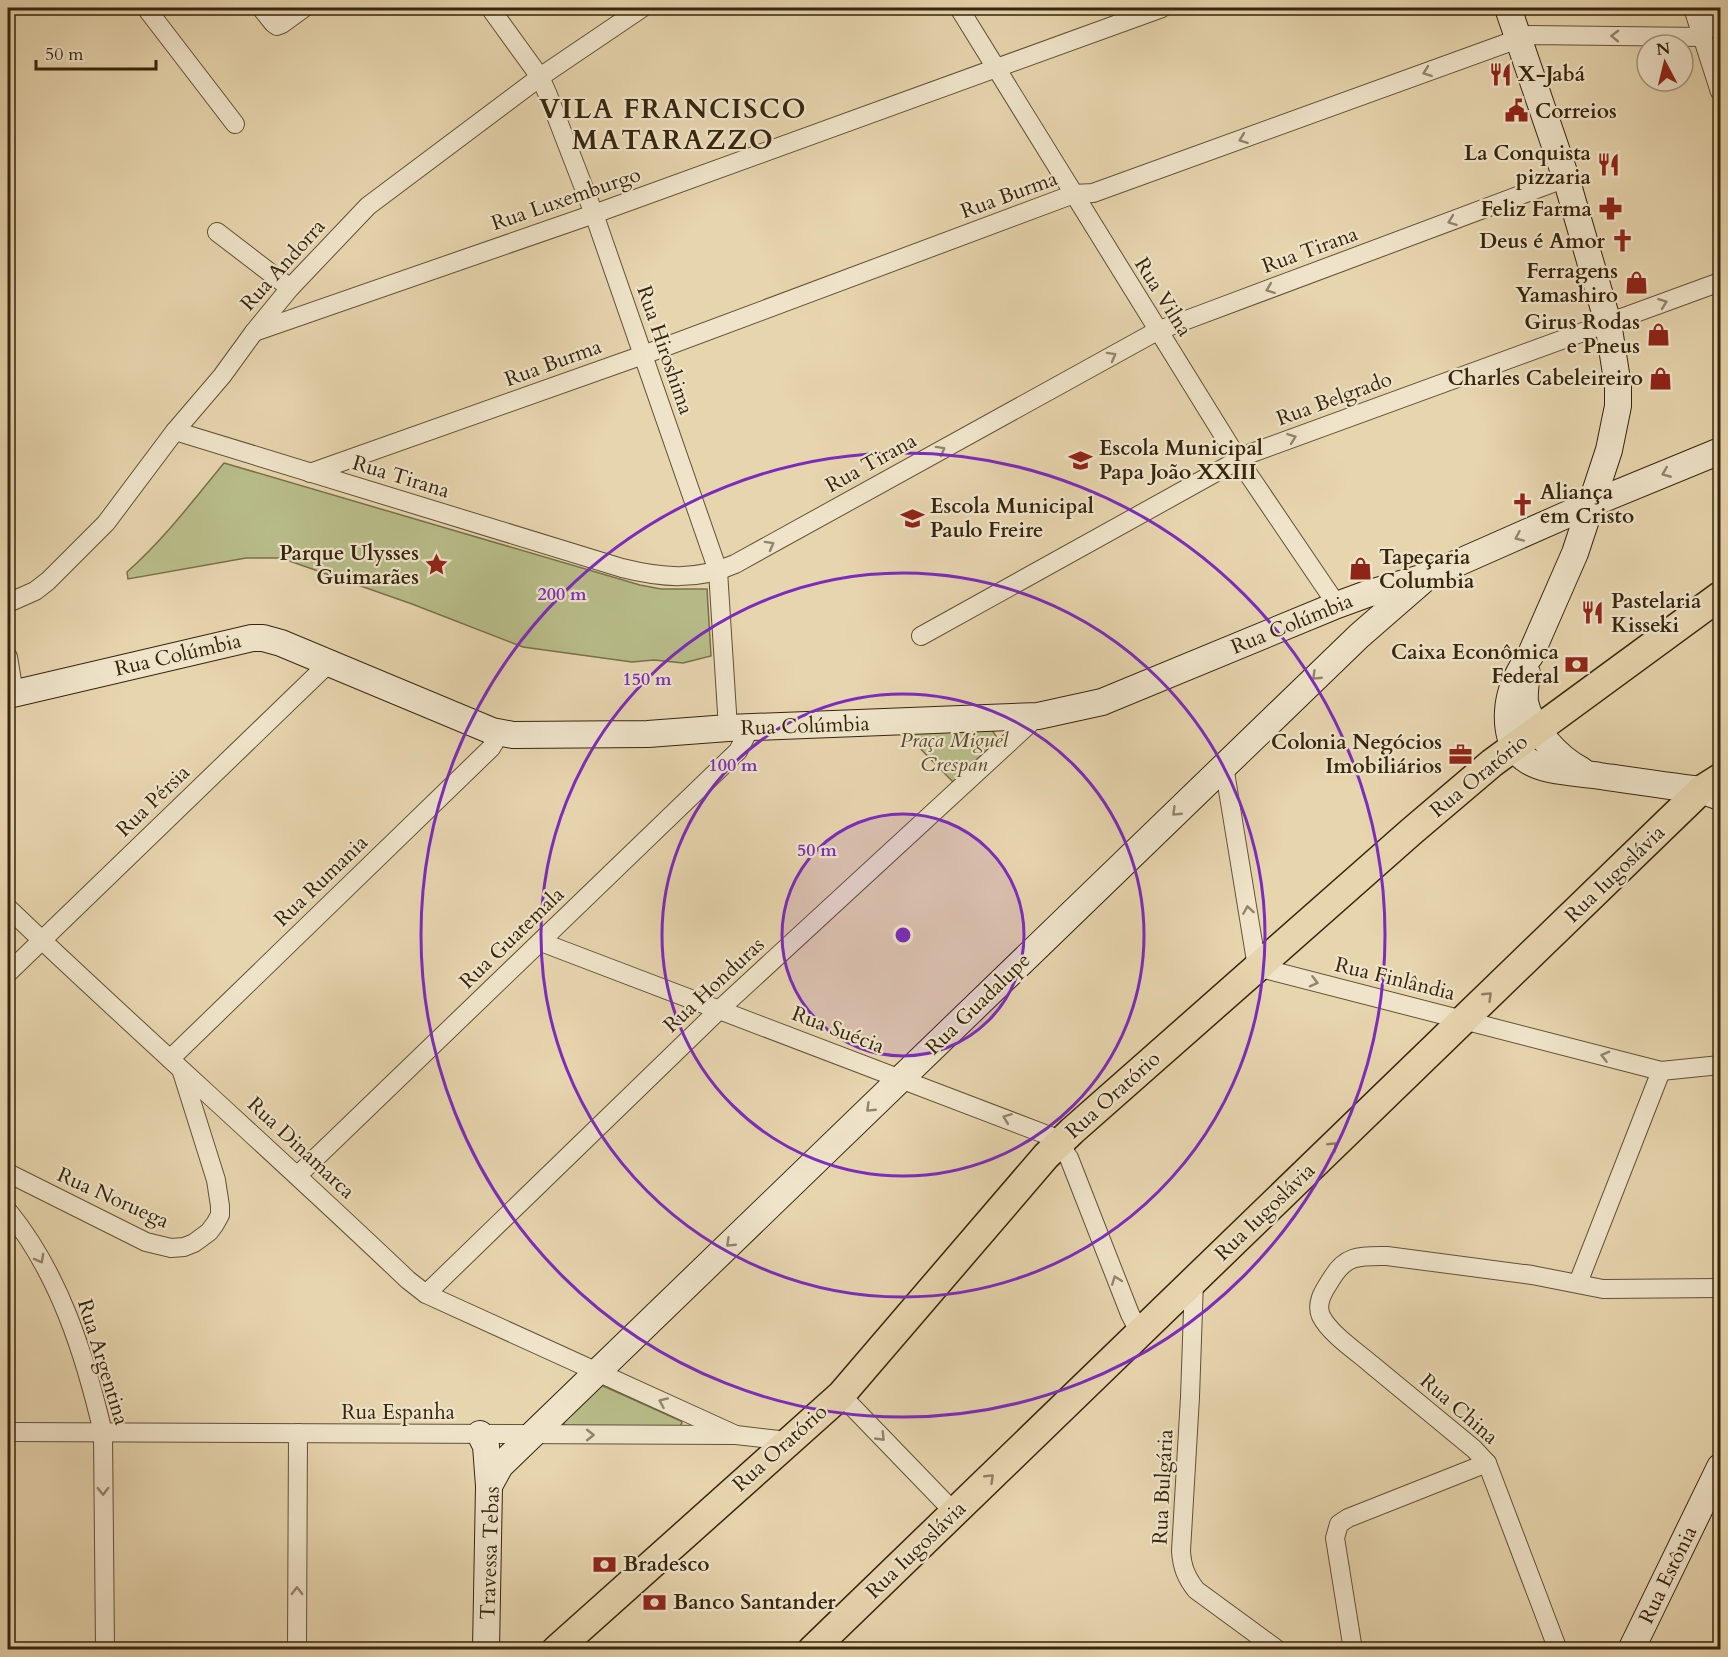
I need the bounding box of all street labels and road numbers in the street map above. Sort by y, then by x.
street label: Rua Luxemburgo [487,160,645,238]
street label: Rua Burma [957,164,1061,226]
street label: Rua Andorra [234,213,332,317]
street label: Rua Tirana [1258,219,1362,281]
street label: Rua Vilna [1127,252,1199,342]
street label: Rua Hiroshima [629,282,701,418]
street label: Rua Burma [501,332,605,394]
street label: Rua Belgrado [1272,365,1396,433]
street label: Rua Tirana [820,426,922,500]
street label: Rua Tirana [349,449,453,505]
street label: Rua Colúmbia [1227,586,1357,662]
street label: Rua Colúmbia [112,626,244,684]
street label: Rua Colúmbia [740,709,870,743]
street label: Rua Oratório [1424,727,1534,825]
street label: Rua Pérsia [110,758,196,844]
street label: Rua Iugoslávia [1558,819,1672,929]
street label: Rua Rumania [268,829,374,933]
street label: Rua Guatemala [453,881,571,995]
street label: Rua Honduras [657,931,771,1039]
street label: Rua Guadalupe [919,946,1037,1062]
street label: Rua Finlândia [1332,950,1458,1008]
street label: Rua Suécia [788,999,888,1061]
street label: Rua Oratório [1059,1045,1167,1145]
street label: Rua Dinamarca [241,1090,361,1206]
street label: Rua Iugoslávia [1208,1157,1322,1267]
street label: Rua Noruega [52,1160,174,1236]
street label: Rua Argentina [70,1296,136,1428]
street label: Rua China [1414,1367,1504,1451]
street label: Rua Espanha [341,1398,455,1427]
street label: Rua Oratório [726,1398,834,1498]
street label: Rua Bulgária [1145,1429,1181,1545]
street label: Travessa Tebas [473,1486,507,1620]
street label: Rua Iugoslávia [859,1495,973,1605]
street label: Rua Estônia [1632,1521,1704,1629]

